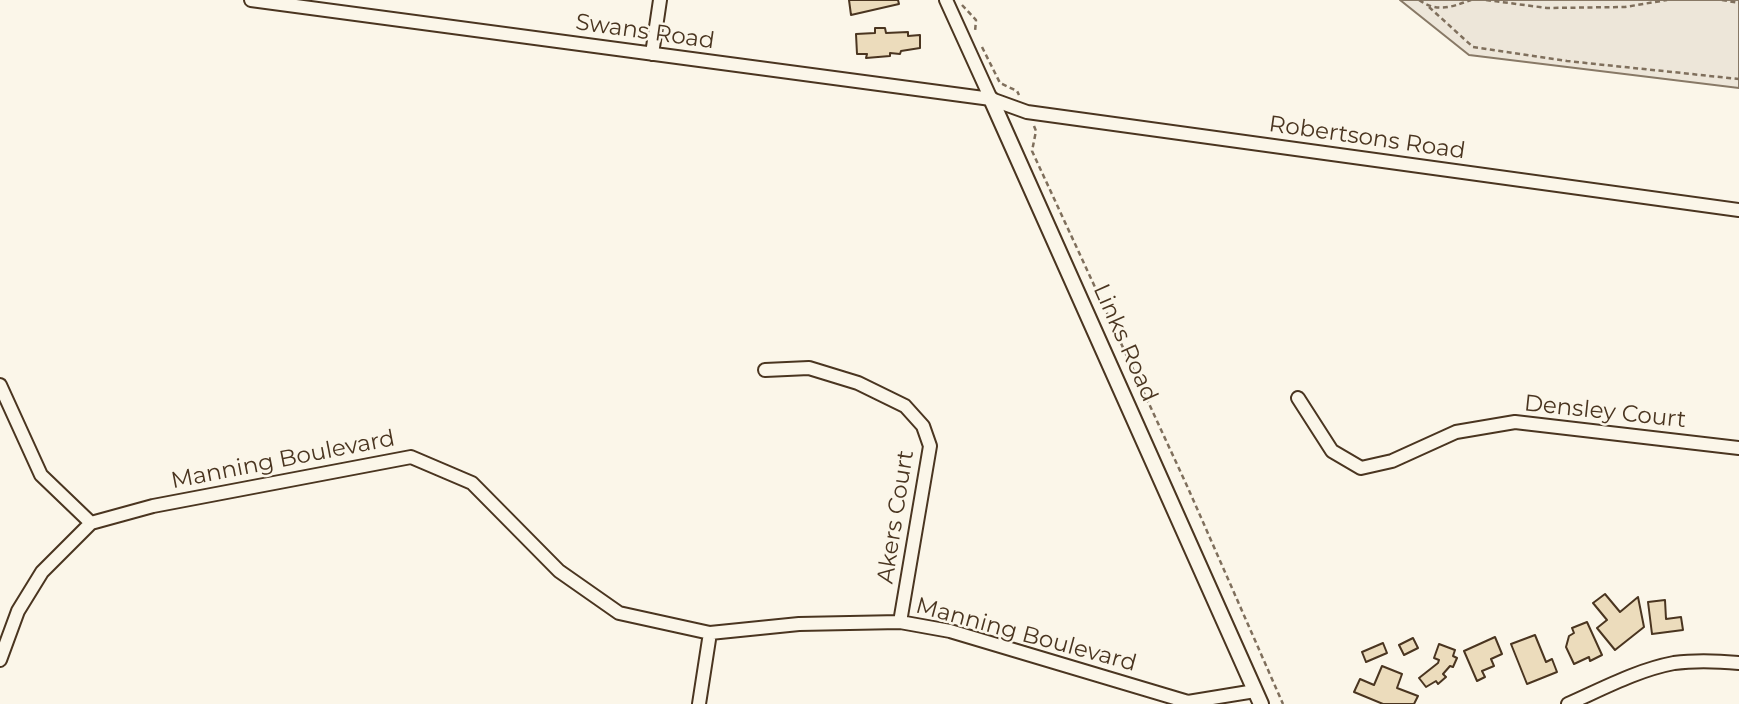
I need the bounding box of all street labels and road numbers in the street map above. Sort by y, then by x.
street label: Swans Road [574,9,716,55]
street label: Robertsons Road [1267,111,1467,165]
street label: Links Road [1087,280,1163,406]
street label: Densley Court [1523,390,1687,434]
street label: Manning Boulevard [169,425,397,495]
street label: Akers Court [872,448,920,586]
street label: Manning Boulevard [913,592,1139,678]

